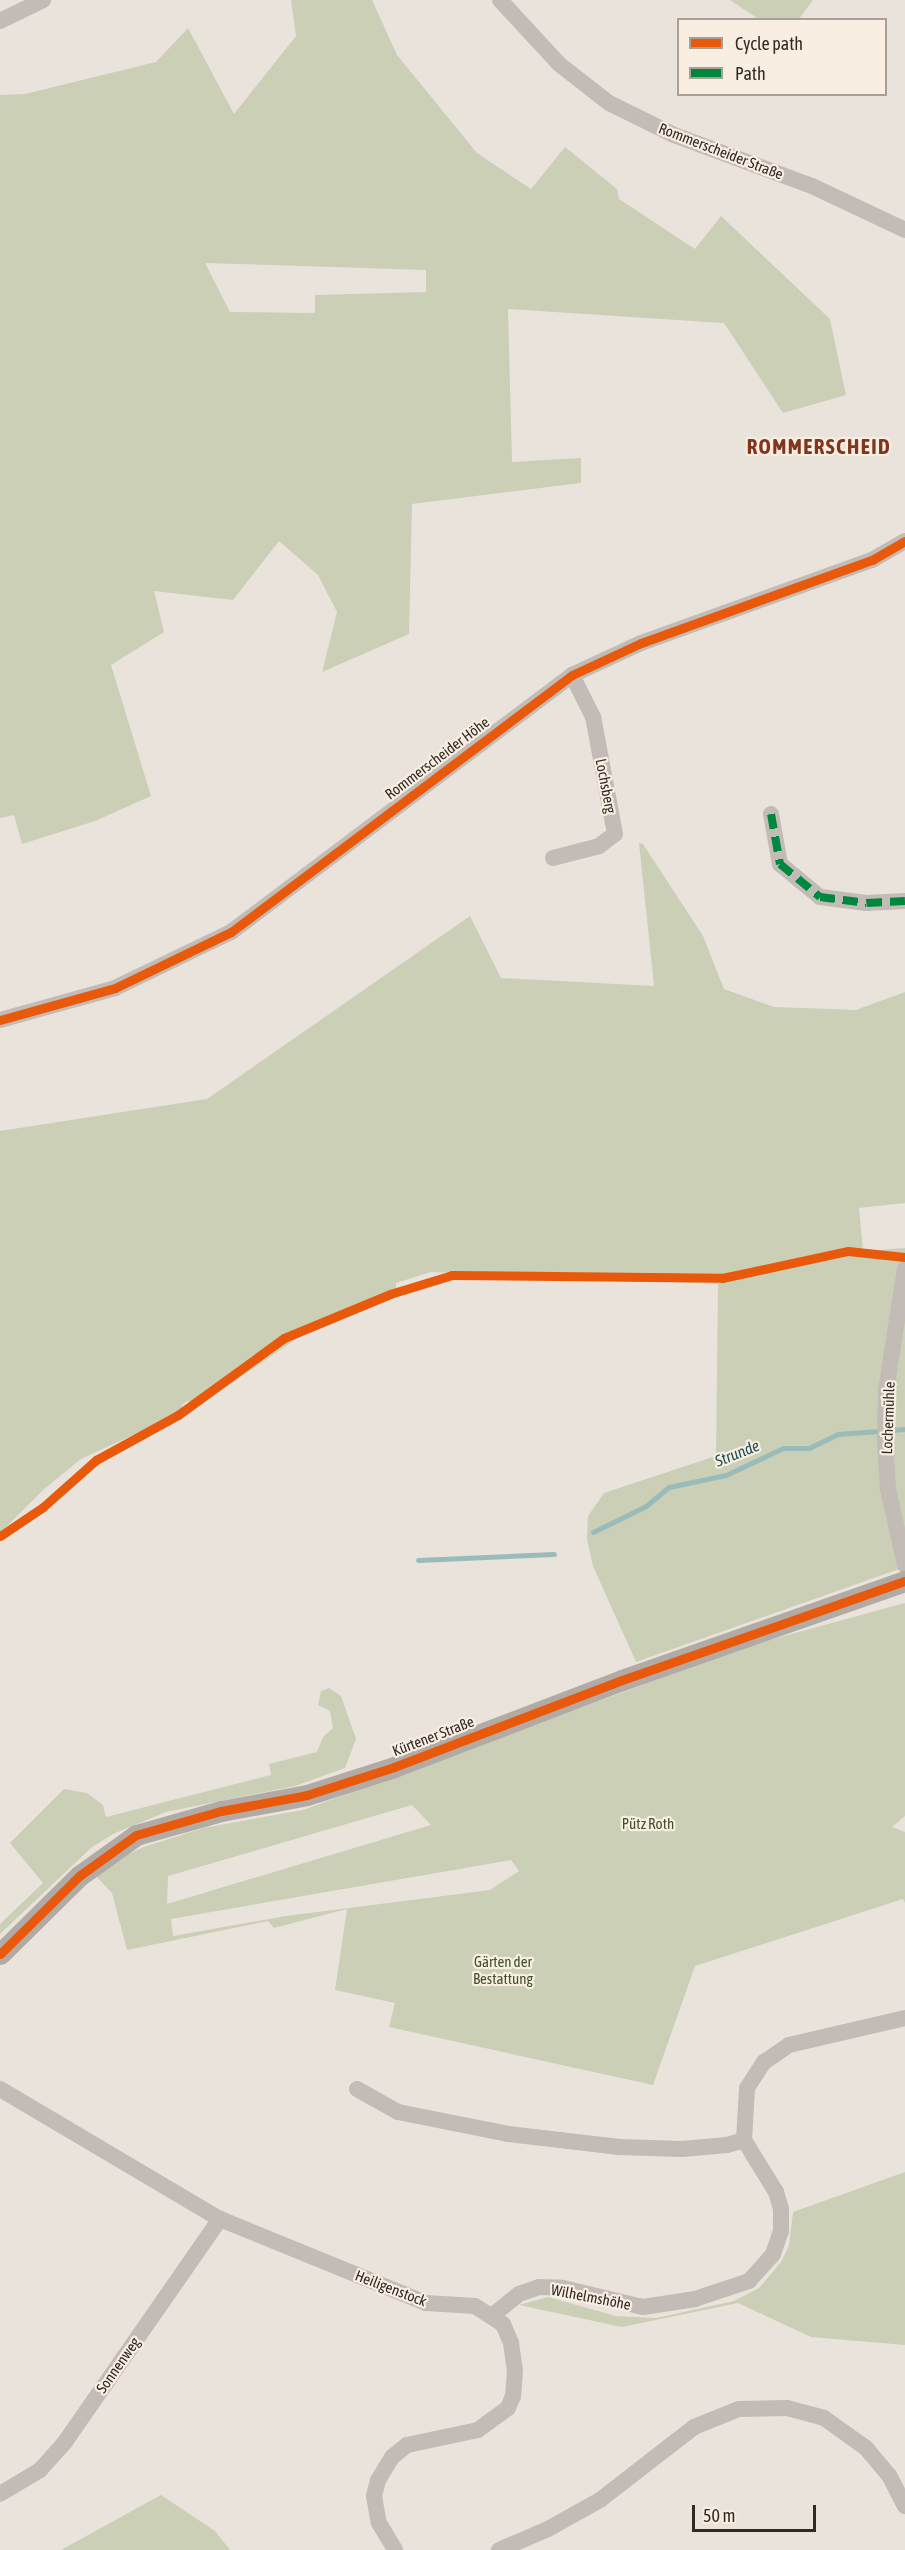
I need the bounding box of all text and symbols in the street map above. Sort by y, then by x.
legend [677,18,887,96]
text: Cycle path [735,33,803,54]
text: Path [735,63,766,84]
street label: Rommerscheider Straße [656,119,786,183]
district label: ROMMERSCHEID [747,433,891,459]
street label: Rommerscheider Höhe [381,713,493,803]
street label: Lochsberg [592,757,620,815]
street label: Lochermühle [878,1381,898,1455]
water label: Strunde [712,1435,762,1471]
street label: Kürtener Straße [390,1712,476,1760]
park label: Pütz Roth [622,1815,674,1833]
park label: Gärten der Bestattung [473,1952,533,1987]
street label: Heiligenstock [353,2266,429,2310]
street label: Wilhelmshöhe [550,2280,632,2314]
street label: Sonnenweg [92,2334,144,2396]
scale bar [695,2493,820,2531]
text: 50 m [703,2505,735,2526]

